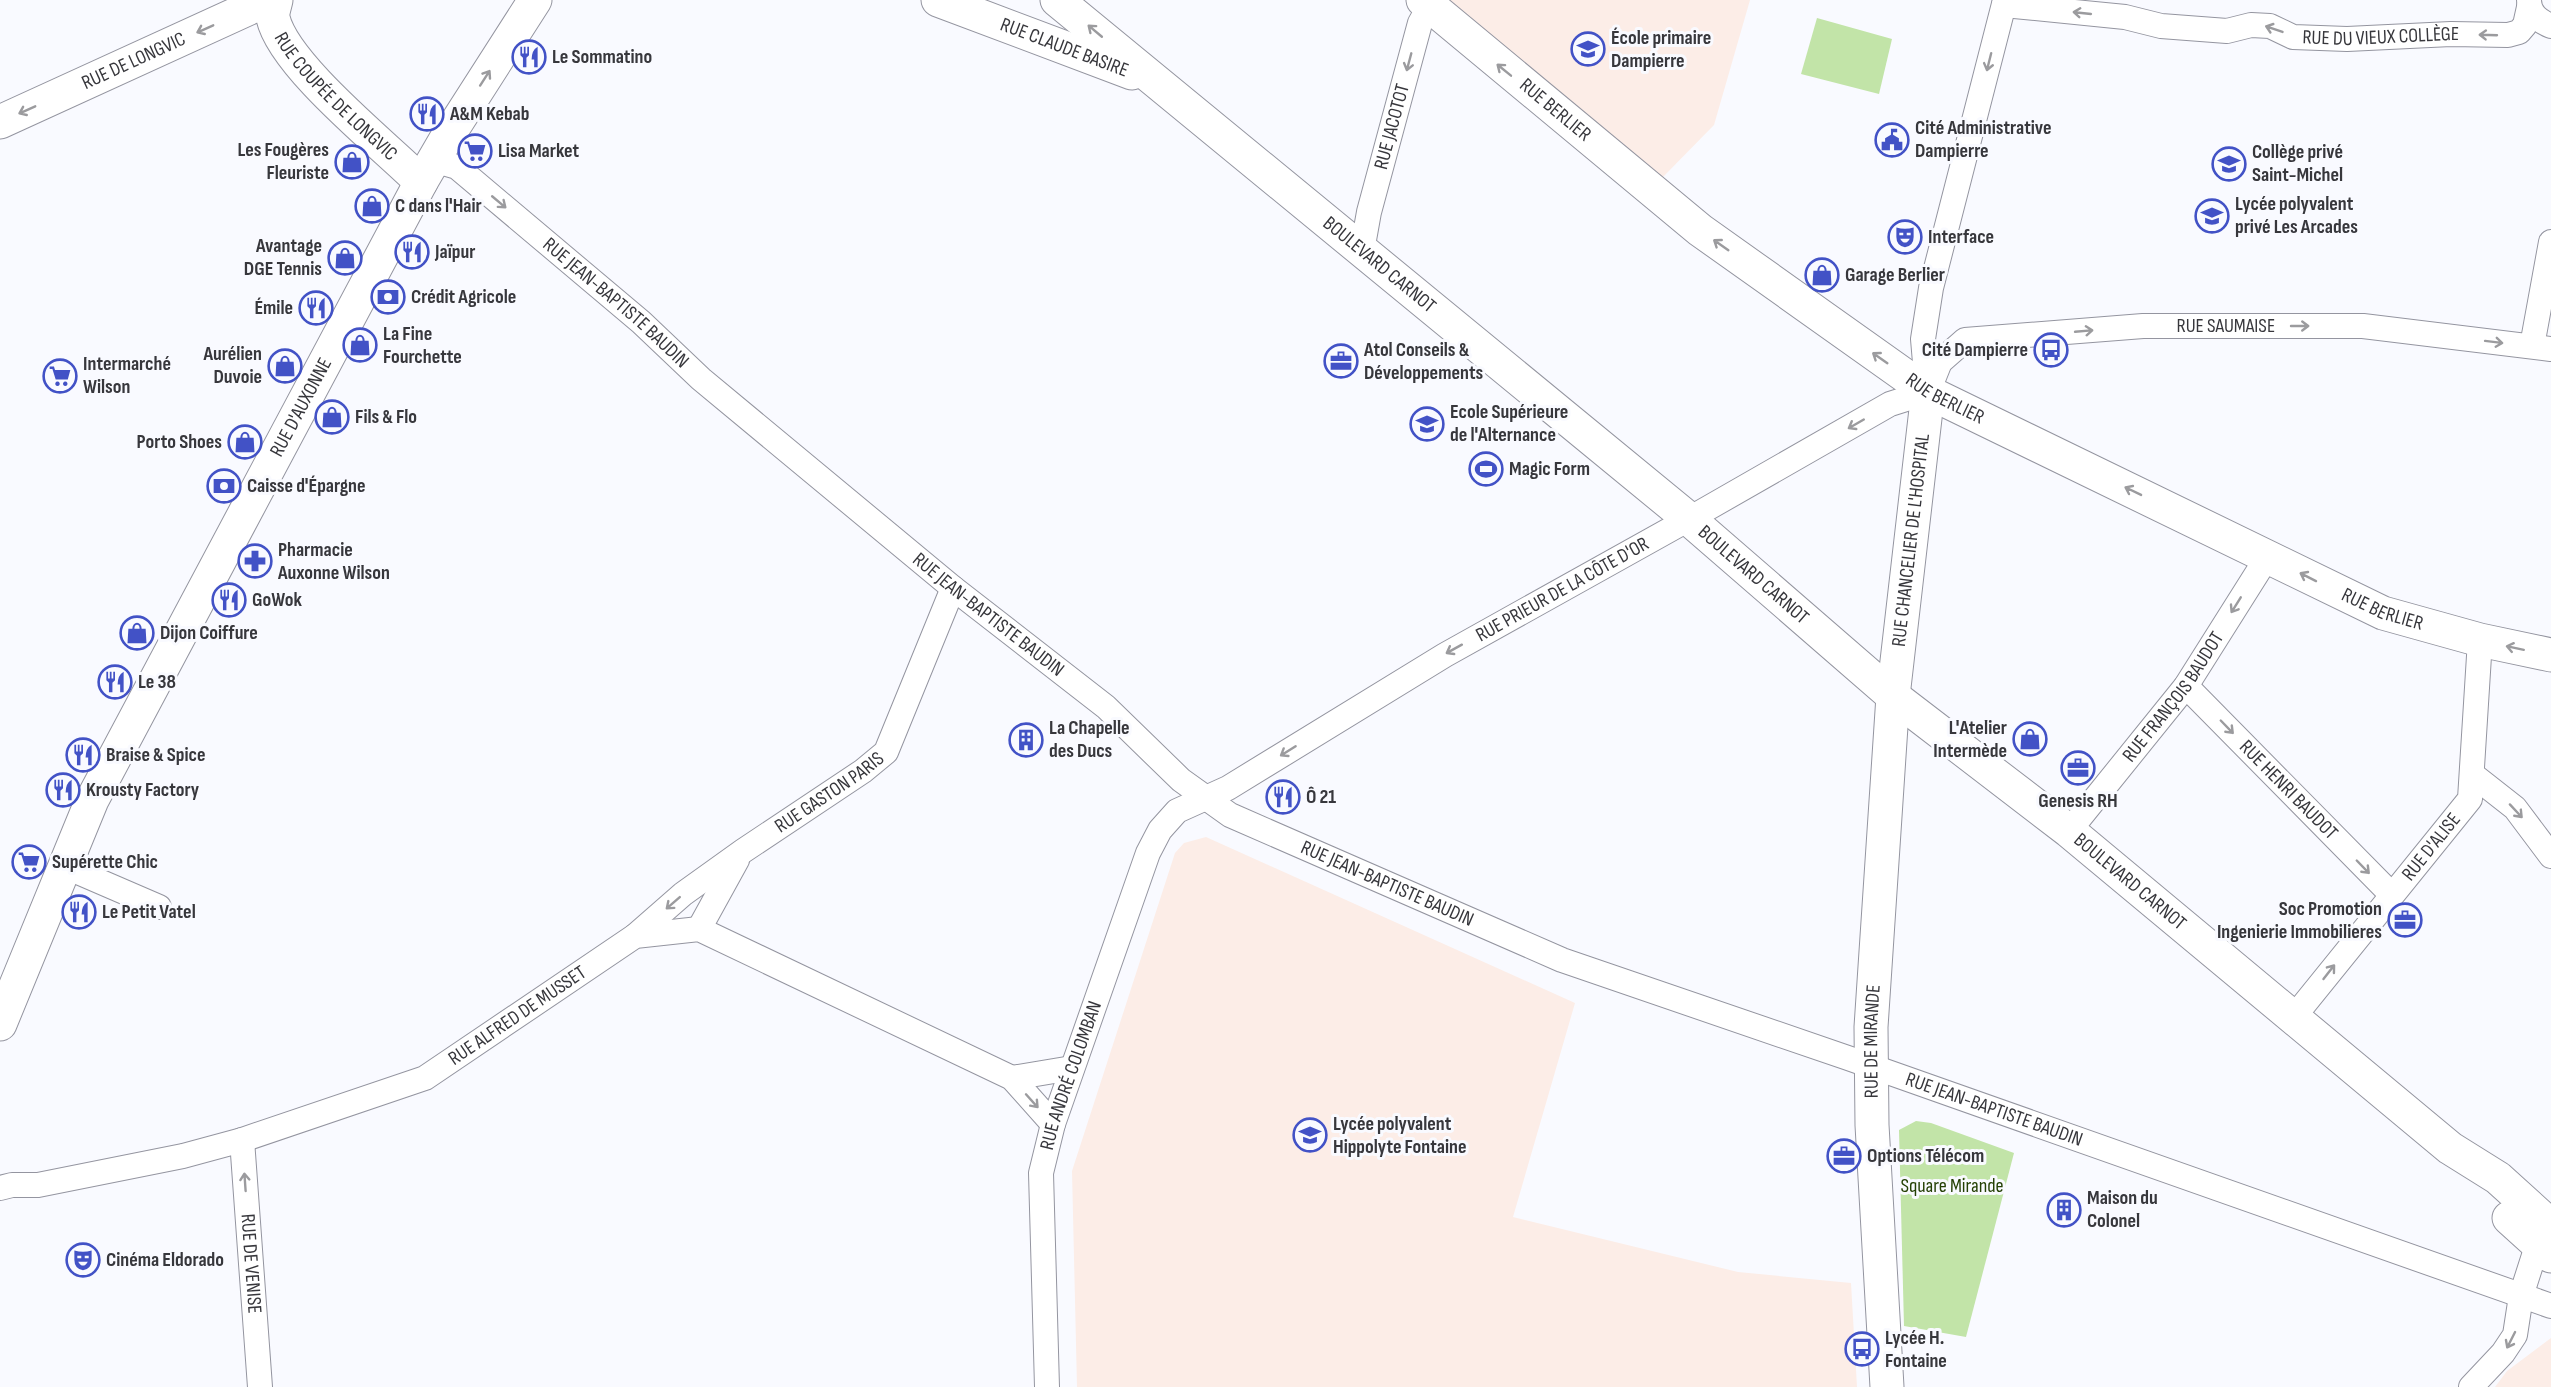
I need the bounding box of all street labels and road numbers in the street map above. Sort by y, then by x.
street label: RUE CLAUDE BASIRE [997,13,1132,83]
street label: RUE DU VIEUX COLLÈGE [2302,22,2459,51]
street label: RUE DE LONGVIC [78,27,189,95]
street label: RUE COUPÉE DE LONGVIC [269,28,402,166]
street label: RUE BERLIER [1515,73,1596,147]
street label: RUE JACOTOT [1369,81,1415,172]
street label: BOULEVARD CARNOT [1318,211,1441,318]
street label: RUE JEAN-BAPTISTE BAUDIN [538,233,694,373]
street label: RUE SAUMAISE [2177,314,2275,338]
street label: RUE D'AUXONNE [265,354,337,461]
street label: RUE BERLIER [1901,368,1988,430]
street label: RUE CHANCELIER DE L'HOSPITAL [1887,432,1935,648]
street label: BOULEVARD CARNOT [1693,520,1814,629]
street label: RUE PRIEUR DE LA CÔTE D'OR [1472,532,1653,647]
street label: RUE JEAN-BAPTISTE BAUDIN [908,548,1069,682]
street label: RUE BERLIER [2338,583,2426,636]
street label: RUE FRANÇOIS BAUDOT [2117,627,2229,767]
street label: RUE HENRI BAUDOT [2234,735,2343,845]
street label: RUE GASTON PARIS [770,747,889,838]
street label: RUE D'ALISE [2397,808,2466,886]
street label: BOULEVARD CARNOT [2069,828,2191,935]
street label: RUE JEAN-BAPTISTE BAUDIN [1297,835,1477,932]
street label: RUE ALFRED DE MUSSET [444,961,591,1071]
street label: RUE DE MIRANDE [1859,984,1886,1098]
street label: RUE ANDRÉ COLOMBAN [1035,998,1107,1152]
street label: RUE JEAN-BAPTISTE BAUDIN [1902,1067,2086,1152]
street label: RUE DE VENISE [235,1213,267,1314]

